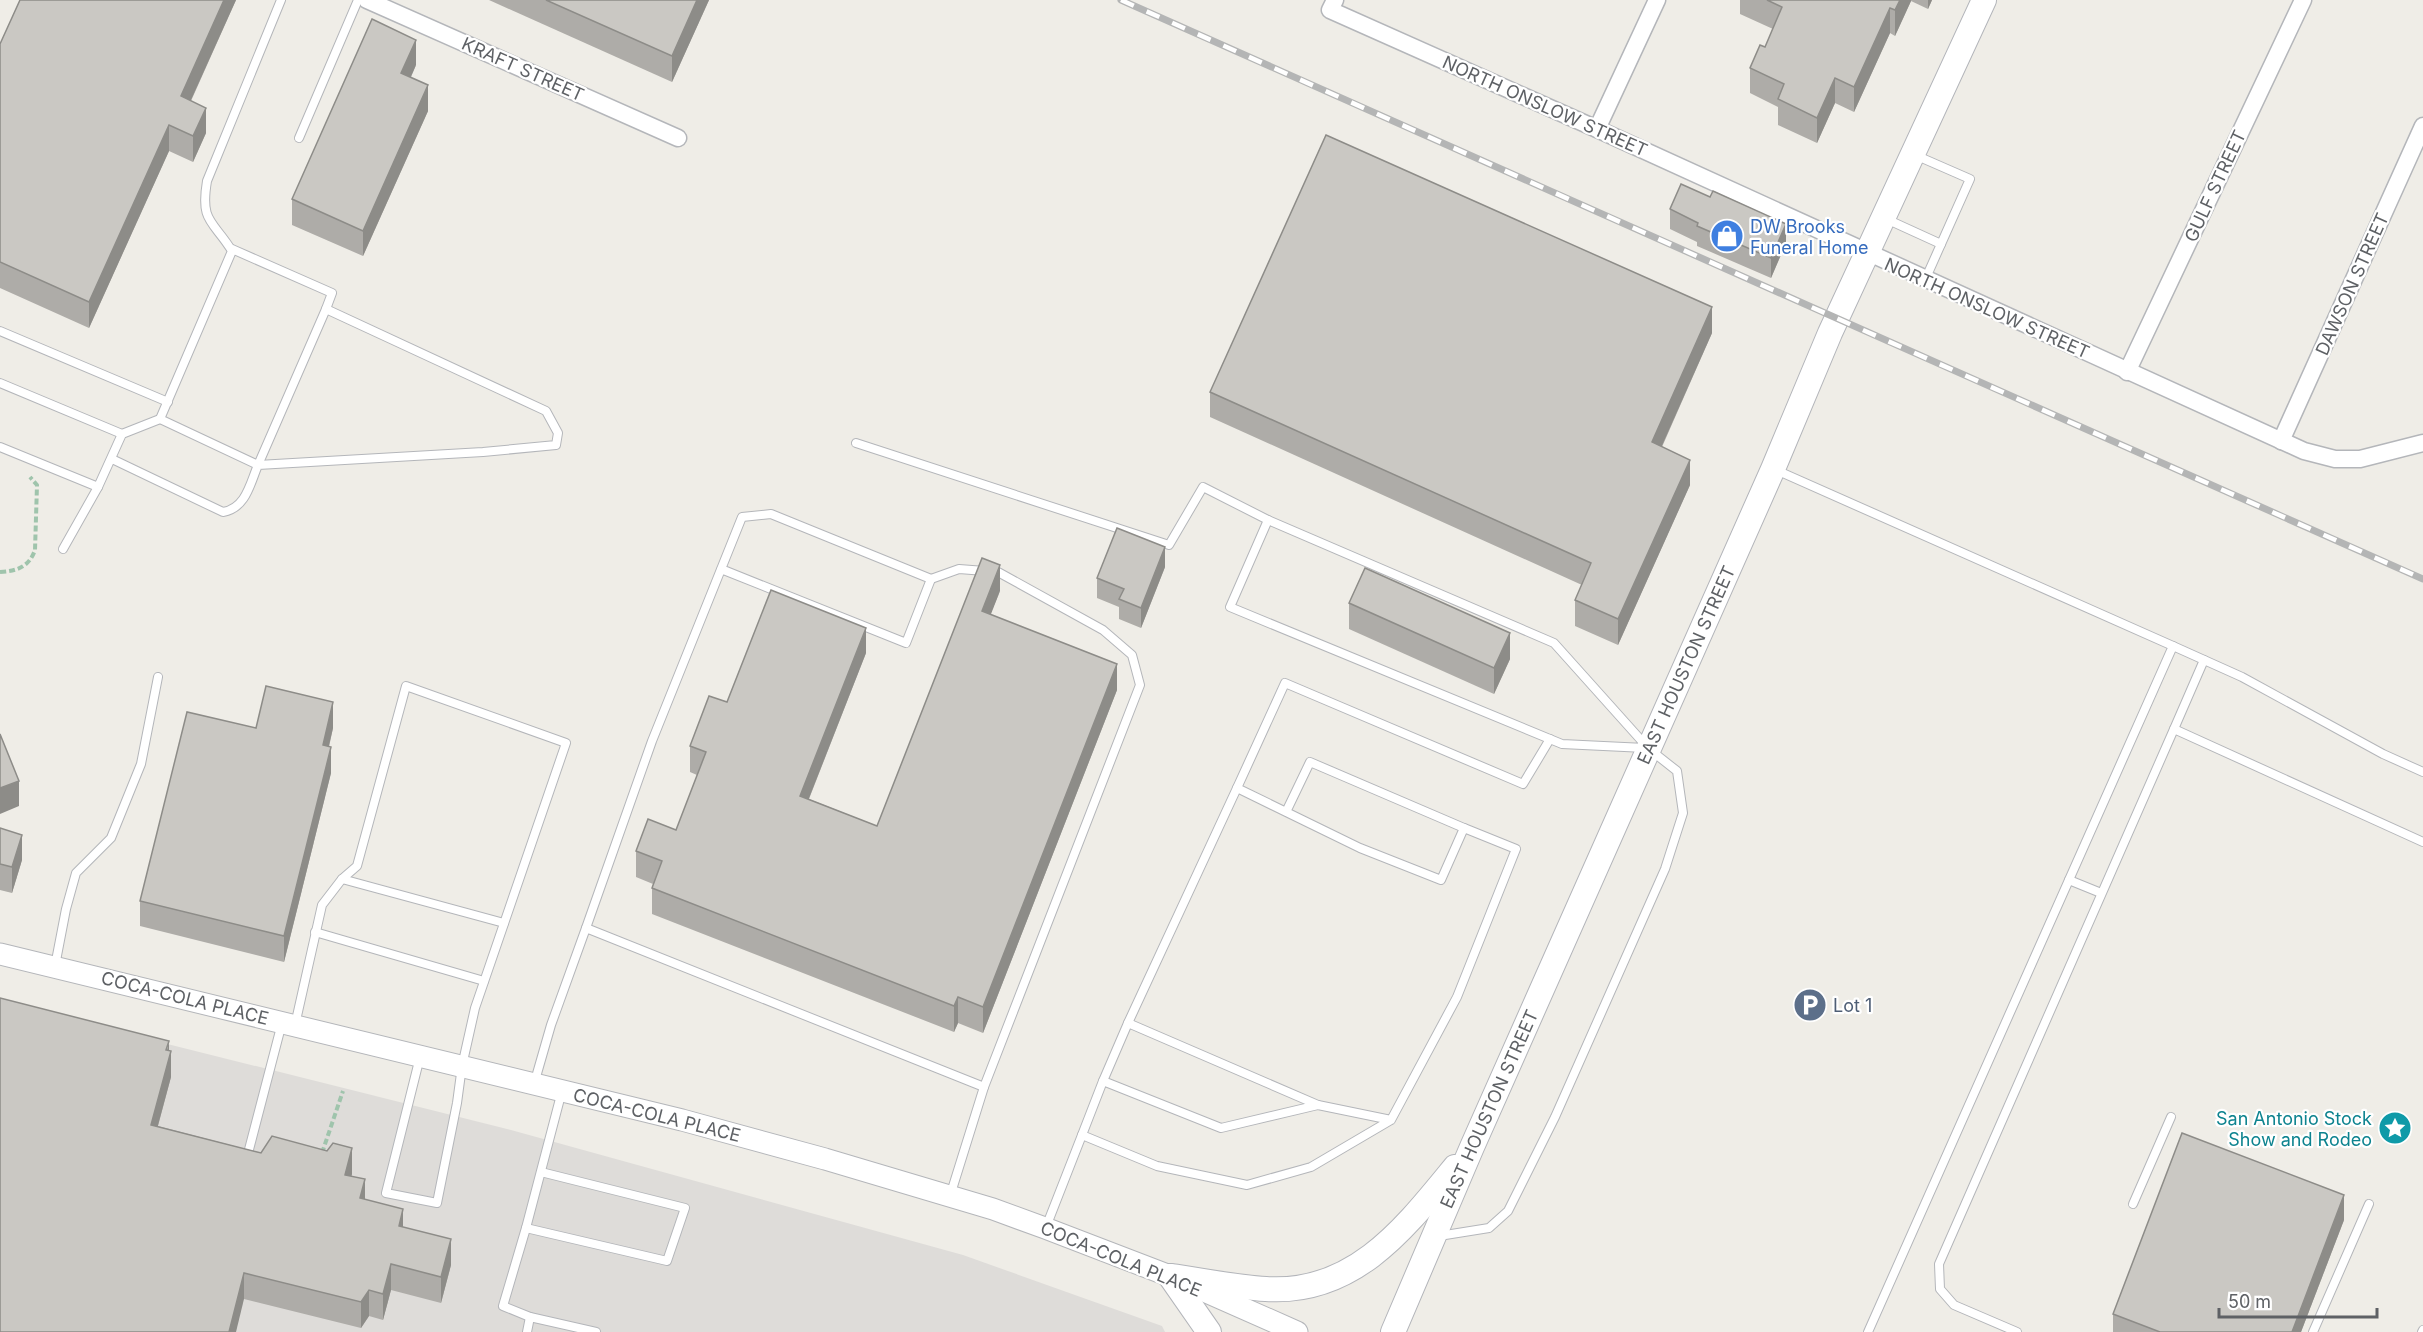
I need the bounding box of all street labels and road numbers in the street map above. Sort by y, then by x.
street label: KRAFT STREET [459,33,587,105]
street label: NORTH ONSLOW STREET [1439,51,1651,161]
street label: GULF STREET [2180,127,2250,245]
street label: DAWSON STREET [2311,210,2393,358]
street label: NORTH ONSLOW STREET [1881,253,2093,363]
street label: EAST HOUSTON STREET [1633,563,1739,767]
street label: COCA-COLA PLACE [99,967,271,1029]
street label: EAST HOUSTON STREET [1436,1007,1542,1211]
street label: COCA-COLA PLACE [571,1084,743,1146]
street label: COCA-COLA PLACE [1037,1217,1205,1301]

